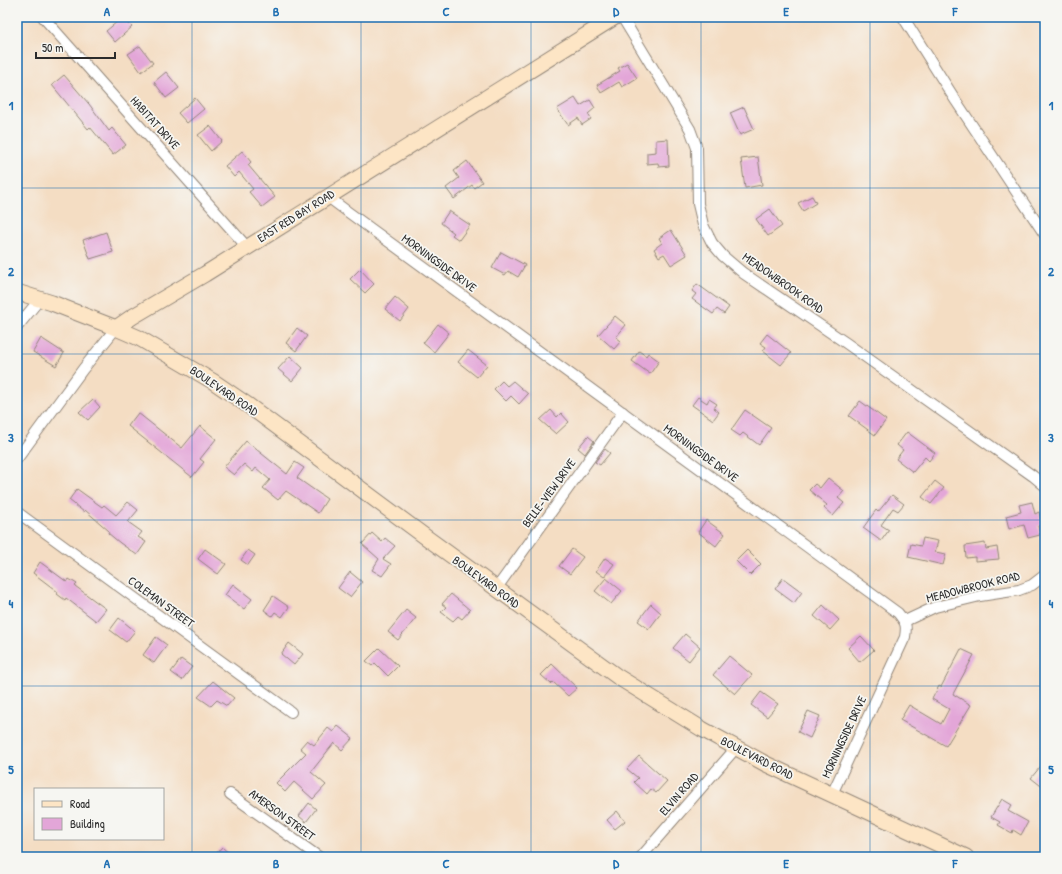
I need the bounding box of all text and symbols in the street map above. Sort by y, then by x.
text: A [104,2,111,20]
text: B [273,2,280,20]
text: C [442,2,450,20]
text: D [613,2,620,20]
text: E [783,2,789,20]
text: F [952,2,959,20]
scale bar [36,34,115,60]
text: 50 m [42,39,63,56]
street label: HABITAT DRIVE [127,92,184,153]
text: 1 [9,96,14,114]
text: 1 [1049,96,1054,114]
street label: EAST RED BAY ROAD [254,185,338,246]
street label: MORNINGSIDE DRIVE [398,230,481,296]
street label: MEADOWBROOK ROAD [739,248,828,317]
text: 2 [8,262,15,280]
text: 2 [1048,262,1055,280]
street label: BOULEVARD ROAD [187,361,262,420]
street label: MORNINGSIDE DRIVE [660,420,743,486]
text: 3 [8,428,14,446]
text: 3 [1048,428,1054,446]
street label: BELLE-VIEW DRIVE [518,454,580,531]
street label: BOULEVARD ROAD [449,551,524,612]
street label: MEADOWBROOK ROAD [924,567,1022,606]
street label: COLEMAN STREET [125,572,198,632]
text: 4 [9,594,14,612]
text: 4 [1049,594,1054,612]
street label: MORNINGSIDE DRIVE [817,692,870,781]
street label: BOULEVARD ROAD [718,732,797,783]
text: 5 [8,760,14,778]
text: 5 [1048,760,1054,778]
street label: ELVIN ROAD [655,768,702,819]
street label: AMERSON STREET [246,785,319,845]
legend [34,788,164,840]
text: Road [70,795,90,812]
text: Building [70,815,105,832]
text: A [104,854,111,872]
text: B [273,854,280,872]
text: C [442,854,450,872]
text: D [613,854,620,872]
text: E [783,854,789,872]
text: F [952,854,959,872]

